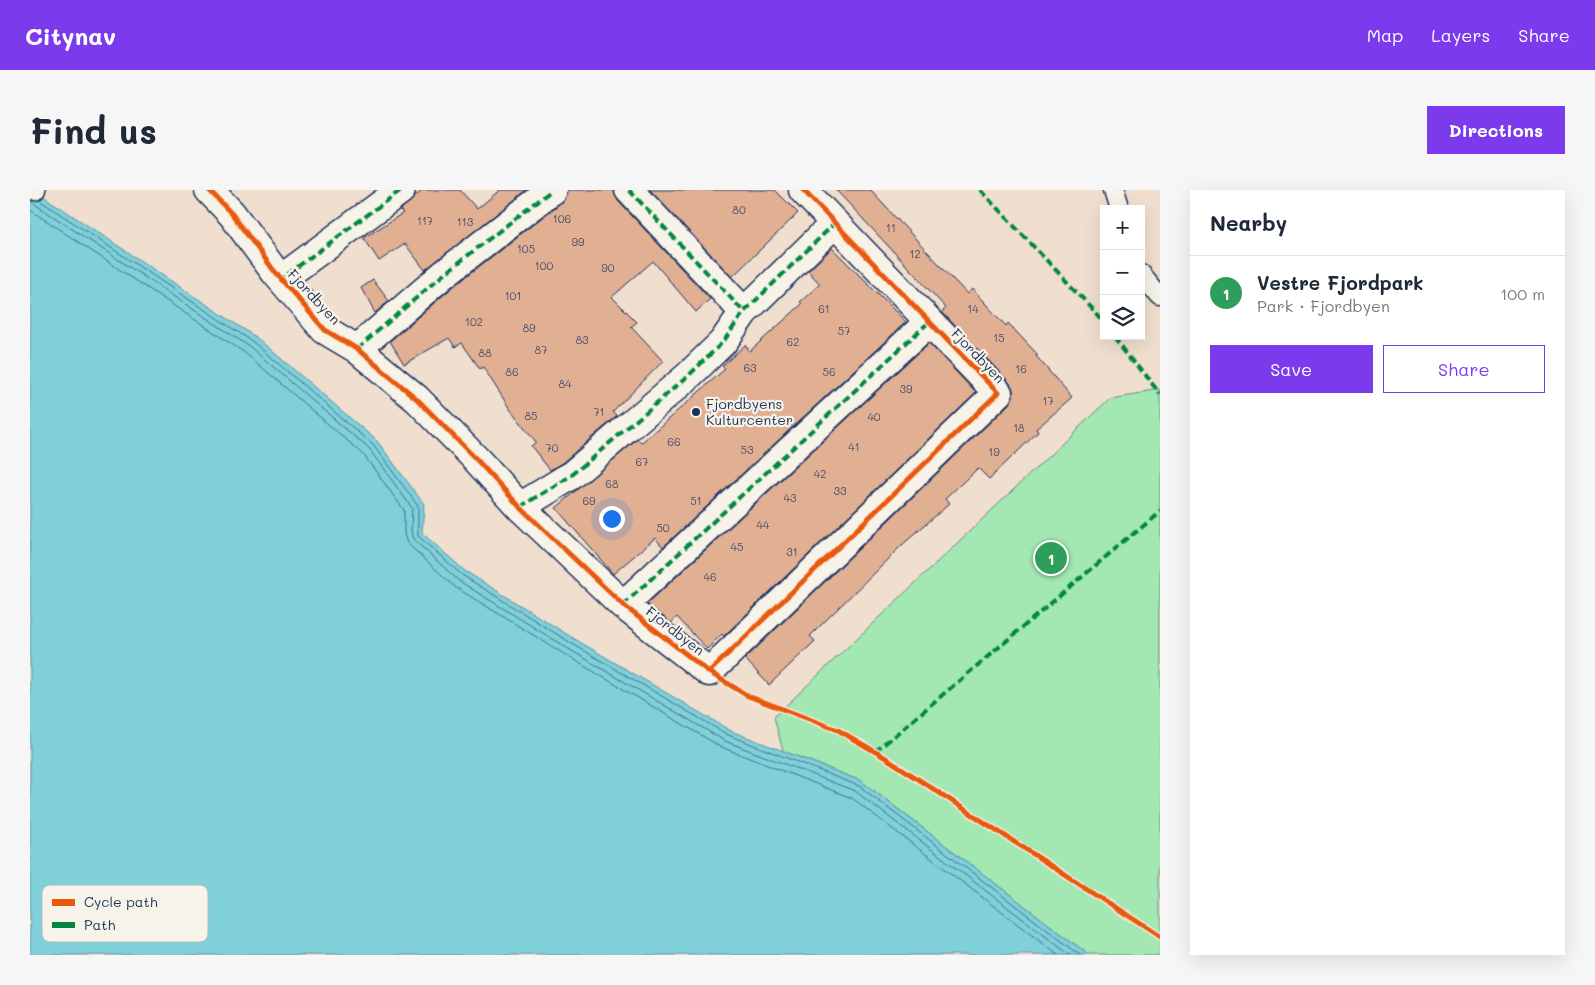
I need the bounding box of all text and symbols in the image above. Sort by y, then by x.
text: Citynav [25,20,116,51]
text: Map [1367,23,1403,47]
text: Layers [1431,23,1490,47]
text: Share [1518,23,1570,47]
button: Directions [1427,106,1565,154]
text: Find us [30,107,157,153]
house number: 80 [732,202,746,217]
map controls [1100,205,1145,340]
button: + [1100,205,1145,250]
text: Nearby [1210,209,1287,236]
house number: 106 [553,211,571,226]
house number: 117 [417,213,433,228]
house number: 113 [457,214,474,229]
house number: 11 [886,220,896,235]
house number: 99 [571,234,585,249]
house number: 105 [517,241,535,256]
house number: 12 [909,246,921,261]
button: − [1100,250,1145,295]
house number: 100 [535,258,553,273]
house number: 90 [601,260,615,275]
street label: Fjordbyen [284,265,345,329]
text: Vestre Fjordpark [1257,270,1424,295]
text: 1 [1222,283,1230,304]
text: 100 m [1500,283,1545,304]
house number: 101 [505,288,521,303]
button: layers [1100,295,1145,340]
text: Park · Fjordbyen [1257,295,1390,316]
house number: 61 [818,301,830,316]
house number: 14 [967,301,979,316]
house number: 102 [465,314,483,329]
house number: 89 [522,320,536,335]
house number: 57 [838,323,850,338]
street label: Fjordbyen [947,324,1009,387]
house number: 15 [993,330,1005,345]
house number: 83 [575,332,589,347]
house number: 62 [787,334,799,349]
house number: 87 [535,342,547,357]
house number: 88 [478,345,492,360]
button: Save [1210,345,1373,393]
button: Share [1383,345,1545,393]
house number: 63 [743,360,757,375]
house number: 16 [1015,361,1027,376]
house number: 86 [505,364,519,379]
house number: 56 [822,364,836,379]
house number: 84 [558,376,572,391]
house number: 39 [900,381,913,396]
house number: 17 [1042,393,1054,408]
place label: Fjordbyens Kulturcenter [706,394,793,429]
house number: 71 [593,404,605,419]
marker: Fjordbyens Kulturcenter [690,406,702,418]
house number: 85 [524,408,538,423]
house number: 40 [867,409,881,424]
house number: 18 [1013,420,1025,435]
house number: 66 [667,434,681,449]
house number: 41 [848,439,860,454]
house number: 70 [546,440,559,455]
house number: 53 [741,442,754,457]
house number: 19 [988,444,1000,459]
house number: 67 [636,454,648,469]
house number: 42 [814,466,826,481]
house number: 68 [605,476,619,491]
house number: 33 [834,483,847,498]
house number: 43 [784,490,797,505]
house number: 69 [582,493,596,508]
house number: 51 [690,493,702,508]
your location [599,506,625,532]
house number: 44 [757,517,770,532]
house number: 50 [656,520,670,535]
house number: 45 [731,539,743,554]
pin: 1 [1035,539,1067,577]
house number: 31 [786,544,798,559]
house number: 46 [703,569,717,584]
street label: Fjordbyen [642,602,708,659]
legend [42,885,208,942]
text: Cycle path [84,892,158,911]
text: Path [84,915,115,934]

